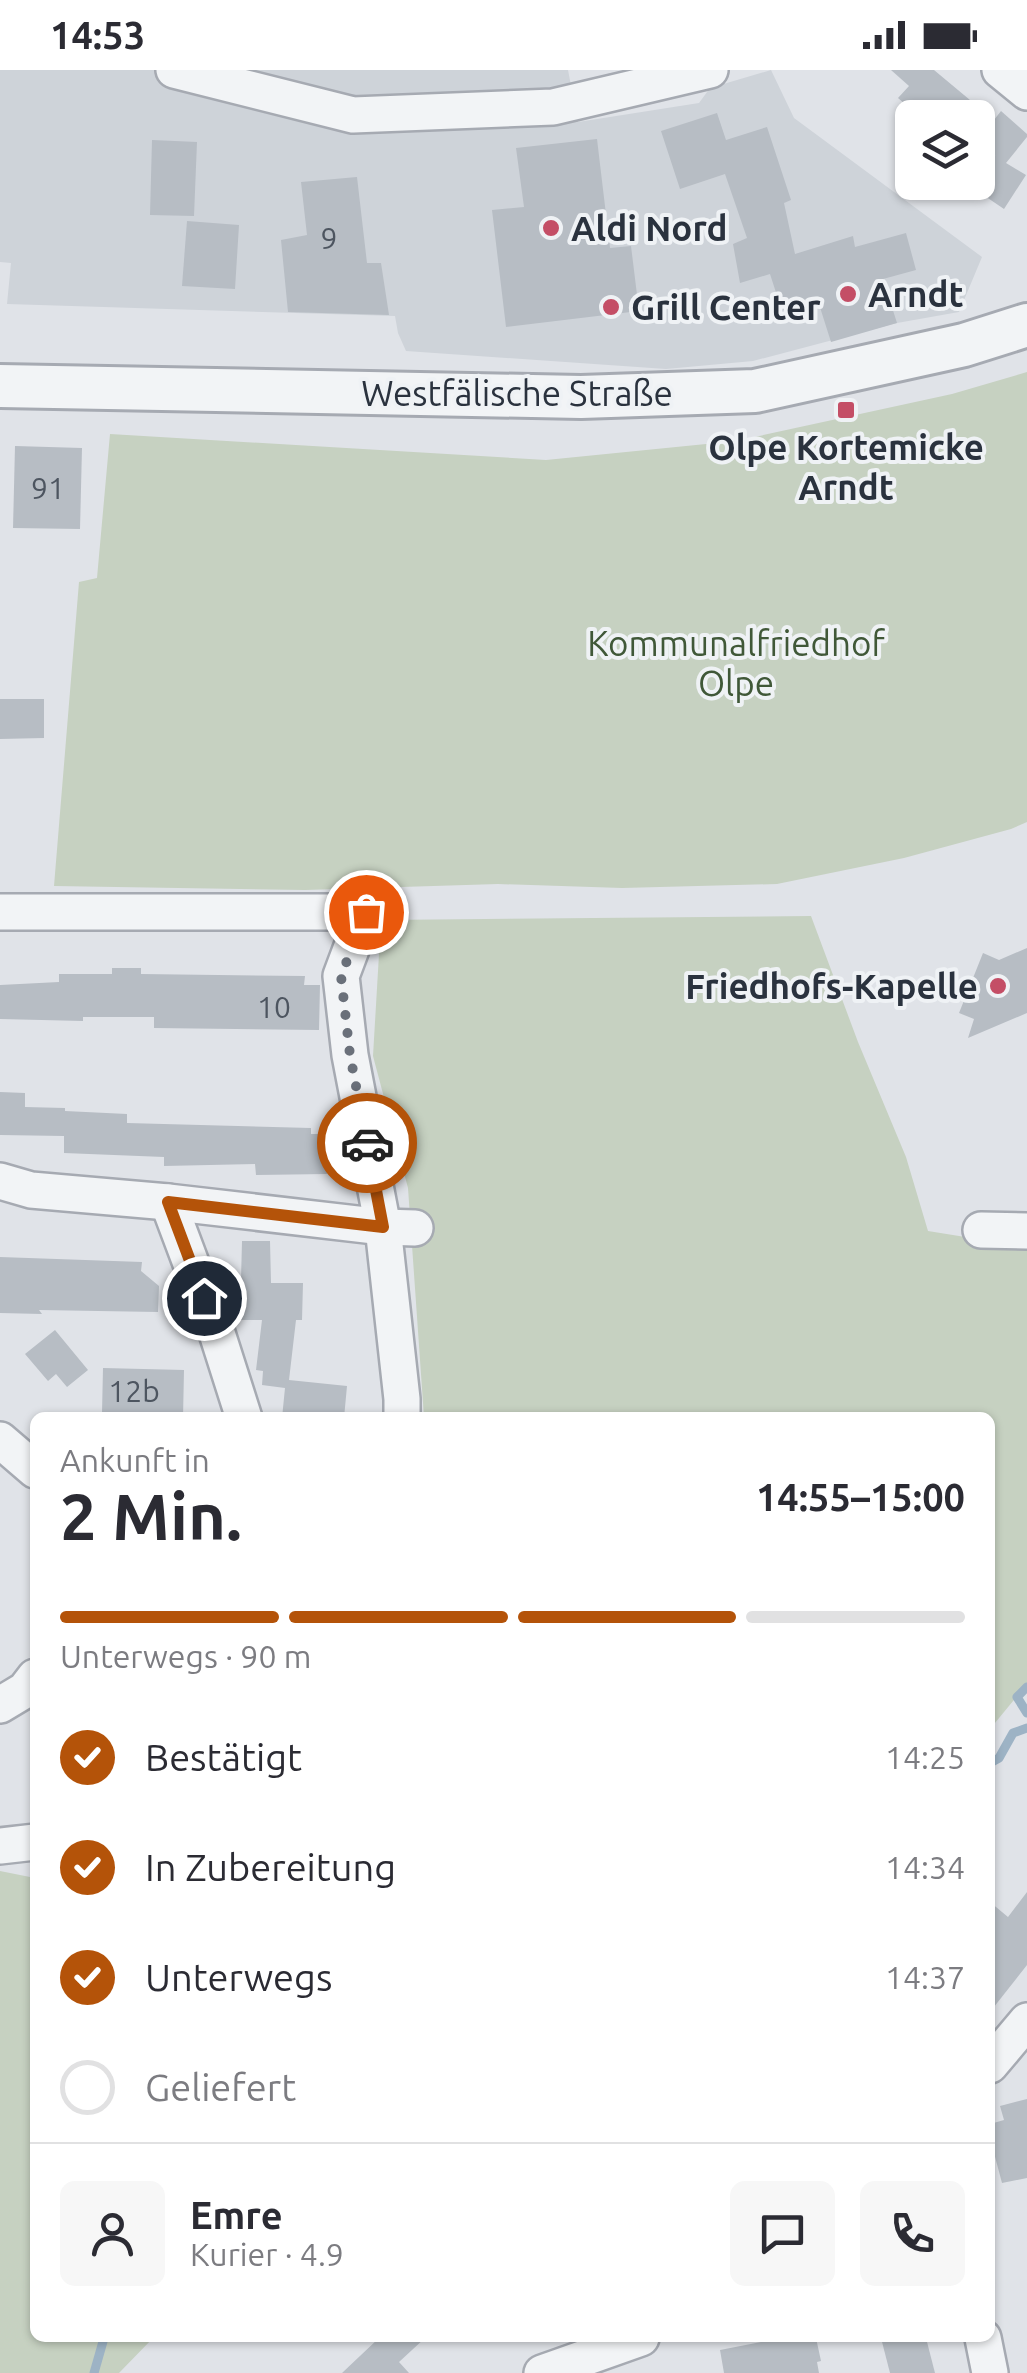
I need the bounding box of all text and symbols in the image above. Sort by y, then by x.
text: 14:53 [50,14,145,56]
map controls [895,100,995,200]
button: layers [895,100,995,200]
place label: Aldi Nord [571,208,727,248]
marker: Aldi Nord [540,217,562,239]
house number: 9 [321,221,337,255]
place label: Arndt [868,274,964,314]
marker: Arndt [837,283,859,305]
place label: Grill Center [631,287,821,327]
marker: Grill Center [600,296,622,318]
street label: Westfälische Straße [361,373,673,413]
marker: Olpe Kortemicke Arndt [835,399,857,421]
place label: Olpe Kortemicke Arndt [708,427,984,507]
house number: 91 [31,471,65,505]
park label: Kommunalfriedhof Olpe [587,623,885,703]
pin [324,870,409,955]
icon: bag [339,885,394,940]
place label: Friedhofs-Kapelle [685,966,978,1006]
marker: Friedhofs-Kapelle [987,975,1009,997]
house number: 10 [257,990,291,1024]
courier [317,1093,417,1193]
icon: car [340,1116,395,1171]
pin [162,1256,247,1341]
icon: home [177,1271,232,1326]
house number: 12b [108,1374,160,1408]
text: Ankunft in [60,1442,210,1478]
text: 14:55–15:00 [756,1476,965,1518]
text: 2 Min. [60,1479,242,1552]
text: Unterwegs · 90 m [60,1638,311,1674]
icon: check [60,1730,115,1785]
text: Bestätigt [145,1736,302,1778]
text: 14:25 [885,1739,965,1775]
icon: check [60,1840,115,1895]
text: In Zubereitung [145,1846,396,1888]
text: 14:34 [885,1849,965,1885]
icon: check [60,1950,115,2005]
text: Unterwegs [145,1956,332,1998]
text: 14:37 [885,1959,965,1995]
text: Geliefert [145,2066,296,2108]
button: person [60,2181,165,2286]
button: chat [730,2181,835,2286]
button: phone [860,2181,965,2286]
text: Emre [190,2194,283,2236]
text: Kurier · 4.9 [190,2236,344,2272]

